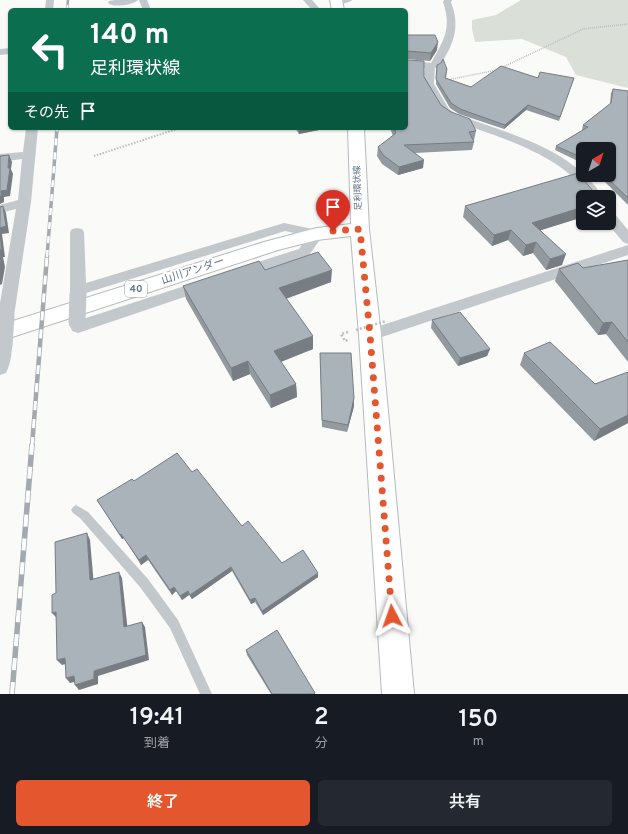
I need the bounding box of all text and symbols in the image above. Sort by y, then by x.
text: 140 m [90,18,169,54]
icon: left [24,24,76,76]
text: 足利環状線 [90,58,180,81]
icon: arrive [77,100,99,122]
text: その先 [24,104,69,123]
north arrow [576,142,616,182]
map controls [576,142,616,230]
street label: 足利環状線 [351,164,364,211]
pin [316,190,350,231]
button: layers [576,190,616,230]
icon: arrive [322,196,344,218]
street label: 山川アンダー [160,254,226,288]
road number: 40 [125,281,147,297]
position arrow [371,595,413,637]
text: 19:41 [130,703,184,733]
text: 2 [314,703,329,733]
text: 150 [458,705,498,735]
text: m [473,734,484,750]
text: 到着 [144,736,170,752]
text: 分 [315,736,328,752]
button: 終了 [16,780,310,826]
button: 共有 [318,780,612,826]

